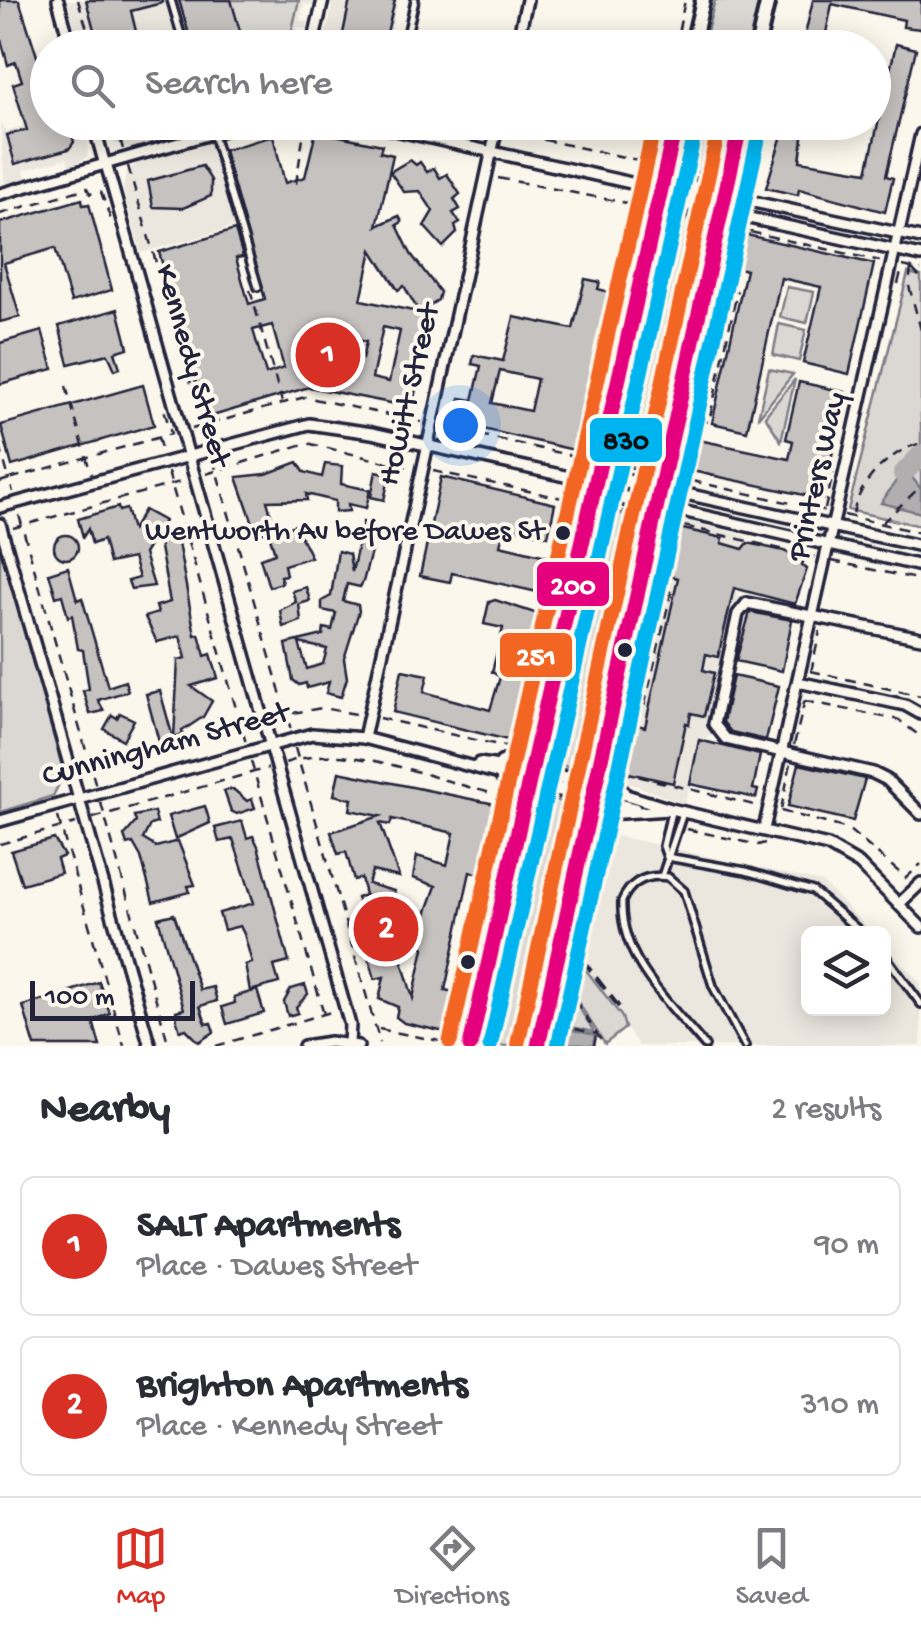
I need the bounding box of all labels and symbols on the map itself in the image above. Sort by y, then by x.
street label: Kennedy Street [144,261,239,474]
street label: Howitt Street [372,297,451,490]
pin: 1 [296,318,360,392]
street label: Printers Way [781,389,857,566]
your location [435,400,486,451]
line badge: 830 [588,416,664,464]
text: 830 [603,427,649,460]
place label: Wentworth Av before Dawes St [145,516,547,551]
marker: Wentworth Av before Dawes St [553,523,573,543]
line badge: 200 [535,560,611,608]
text: 200 [550,572,596,605]
line badge: 251 [498,631,574,679]
unlabelled marker [615,640,635,660]
text: 251 [516,643,556,676]
street label: Cunningham Street [39,694,296,797]
pin: 2 [354,892,418,966]
unlabelled marker [458,952,478,972]
scale bar [30,976,195,1020]

